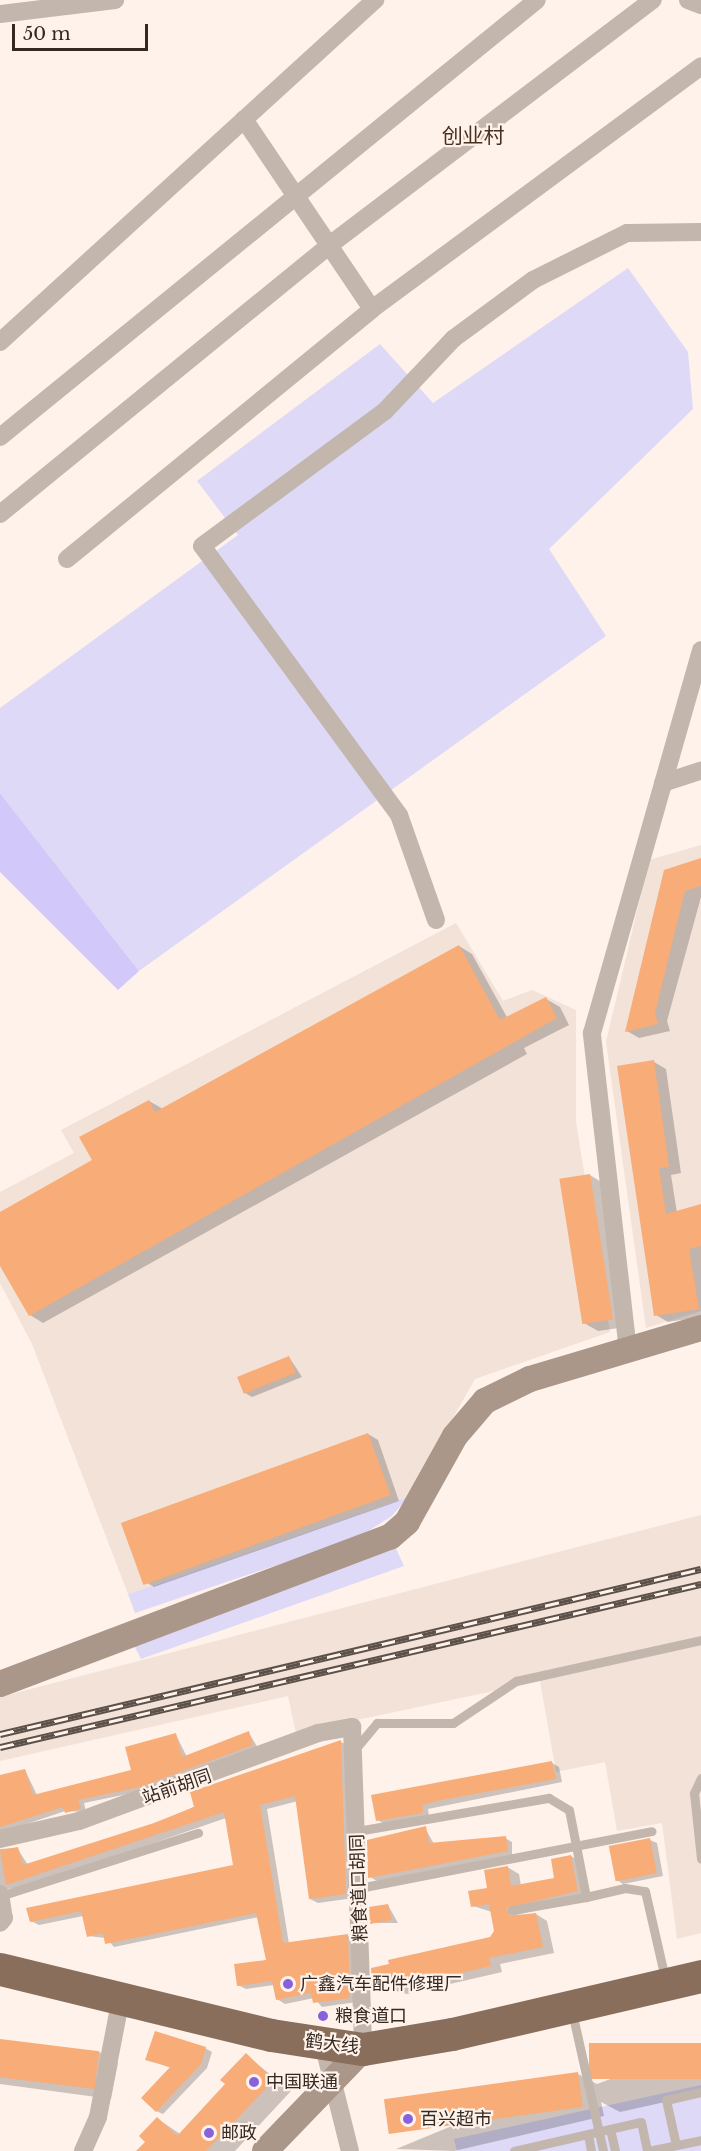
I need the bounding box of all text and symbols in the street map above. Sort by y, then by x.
scale bar [15,12,152,50]
text: 50 m [23,23,71,45]
district label: 创业村 [442,123,504,149]
street label: 站前胡同 [139,1765,215,1809]
street label: 粮食道口胡同 [346,1834,372,1942]
place label: 广鑫汽车配件修理厂 [300,1973,462,1995]
marker: 广鑫汽车配件修理厂 [281,1977,295,1991]
place label: 粮食道口 [335,2005,407,2027]
marker: 粮食道口 [316,2009,330,2023]
street label: 鹤大线 [304,2030,360,2058]
place label: 中国联通 [266,2071,338,2093]
marker: 中国联通 [247,2075,261,2089]
place label: 百兴超市 [420,2108,492,2130]
marker: 百兴超市 [401,2112,415,2126]
place label: 邮政 [221,2122,257,2144]
marker: 邮政 [202,2126,216,2140]

